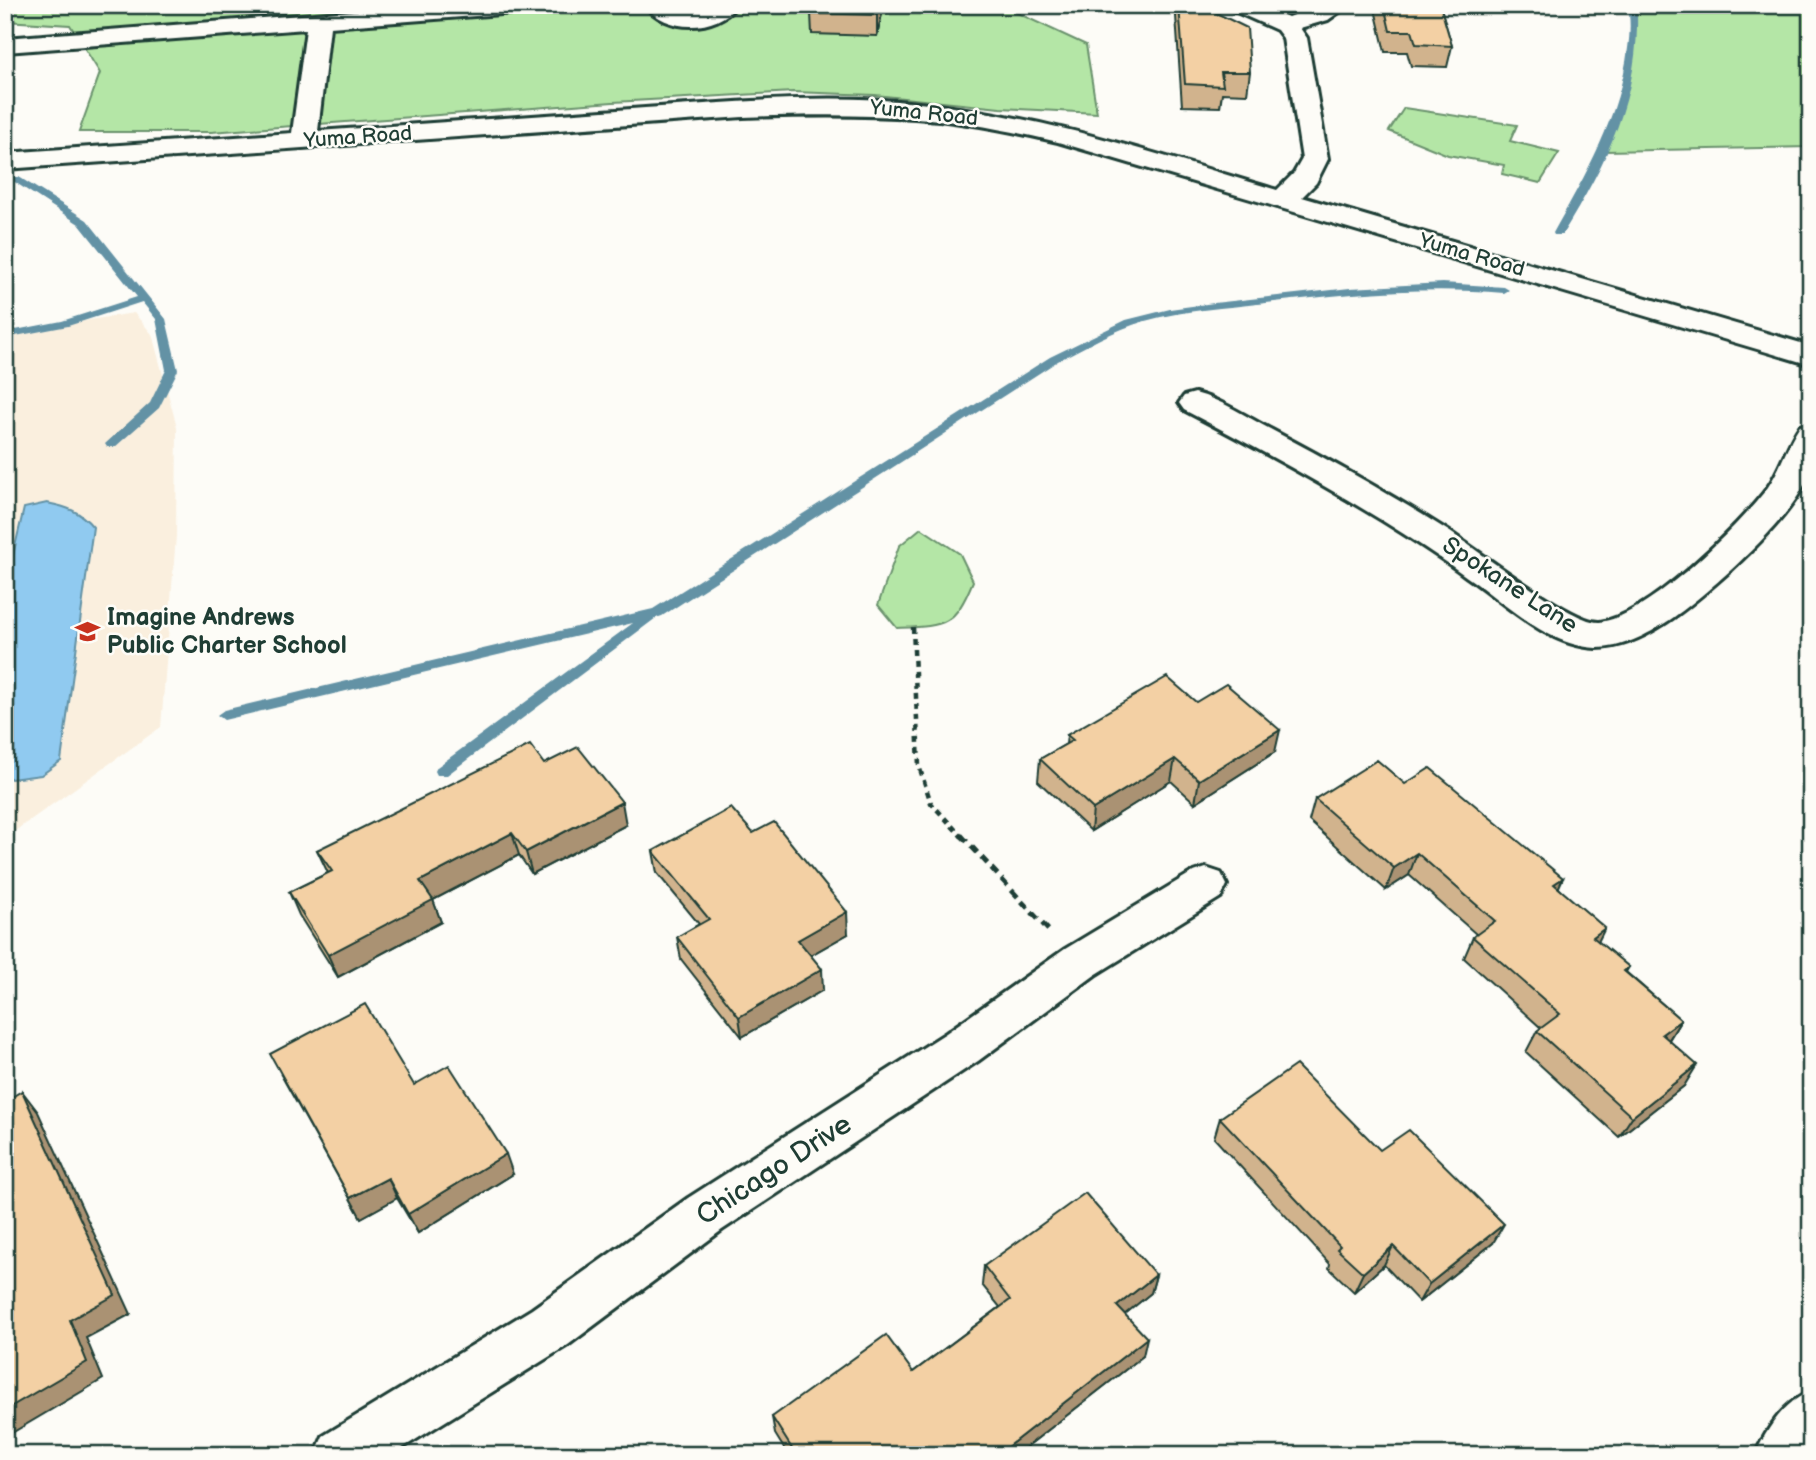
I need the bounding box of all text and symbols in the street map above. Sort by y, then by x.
street label: Yuma Road [868,95,979,131]
street label: Yuma Road [302,121,413,153]
street label: Yuma Road [1415,228,1528,282]
street label: Spokane Lane [1437,530,1583,640]
place label: Imagine Andrews Public Charter School [107,603,347,660]
school or university icon: Imagine Andrews Public Charter School [73,617,101,645]
street label: Chicago Drive [690,1108,858,1232]

